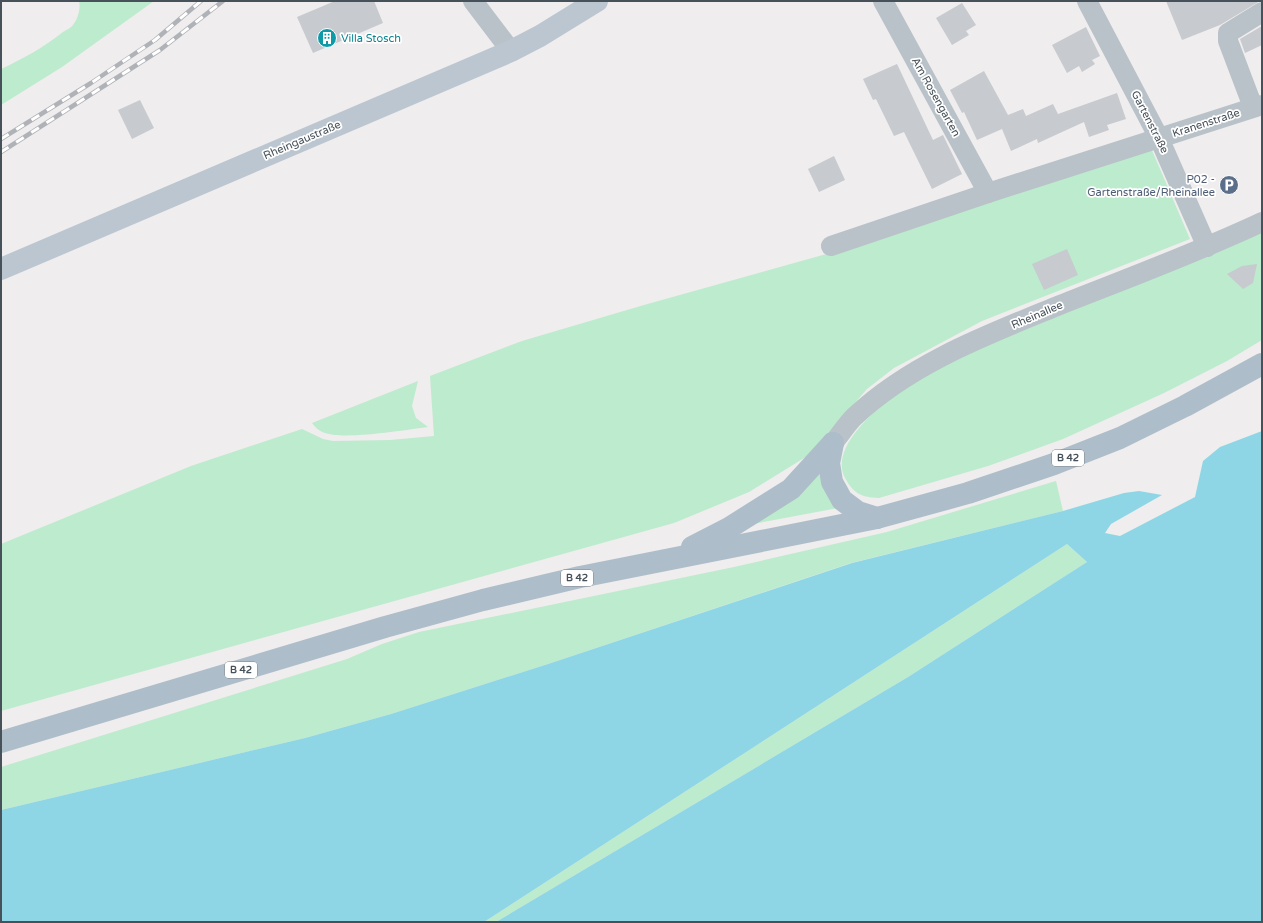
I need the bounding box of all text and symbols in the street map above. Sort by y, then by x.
building icon: Villa Stosch [316,27,338,49]
place label: Villa Stosch [341,32,401,45]
street label: Am Rosengarten [909,55,963,139]
street label: Gartenstraße [1129,89,1171,155]
street label: Kranenstraße [1171,106,1241,140]
street label: Rheingaustraße [261,118,343,162]
place label: P02 - Gartenstraße/Rheinallee [1087,173,1215,199]
parking icon: P02 - Gartenstraße/Rheinallee [1218,174,1240,196]
street label: Rheinallee [1009,298,1065,332]
road number: B 42 [1052,450,1084,466]
road number: B 42 [561,570,593,586]
road number: B 42 [225,662,257,678]

